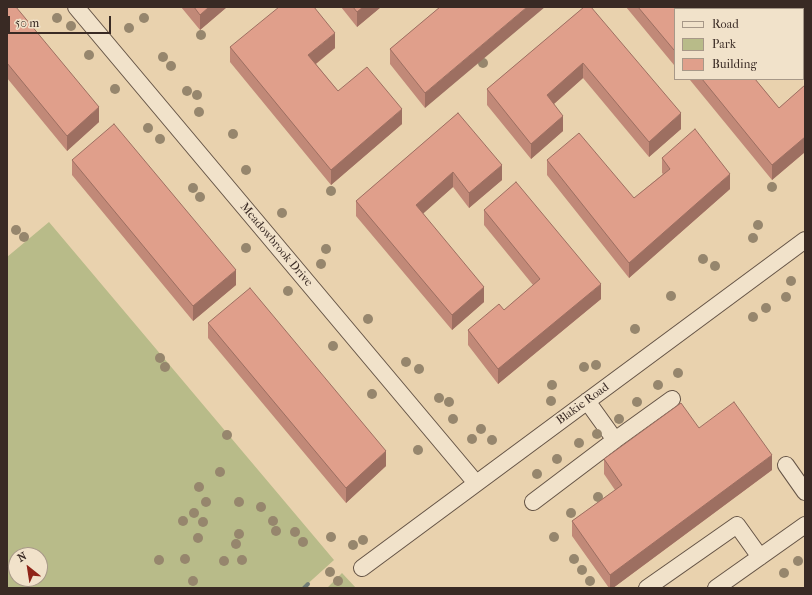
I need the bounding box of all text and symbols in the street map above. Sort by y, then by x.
scale bar [10,8,113,34]
legend [674,8,804,80]
text: 50 m [15,16,39,30]
text: Road [712,17,739,31]
text: Park [712,37,736,51]
text: Building [712,57,757,71]
street label: Meadowbrook Drive [237,200,315,290]
street label: Blakie Road [554,380,612,428]
north arrow [8,547,48,587]
text: N [15,549,29,565]

